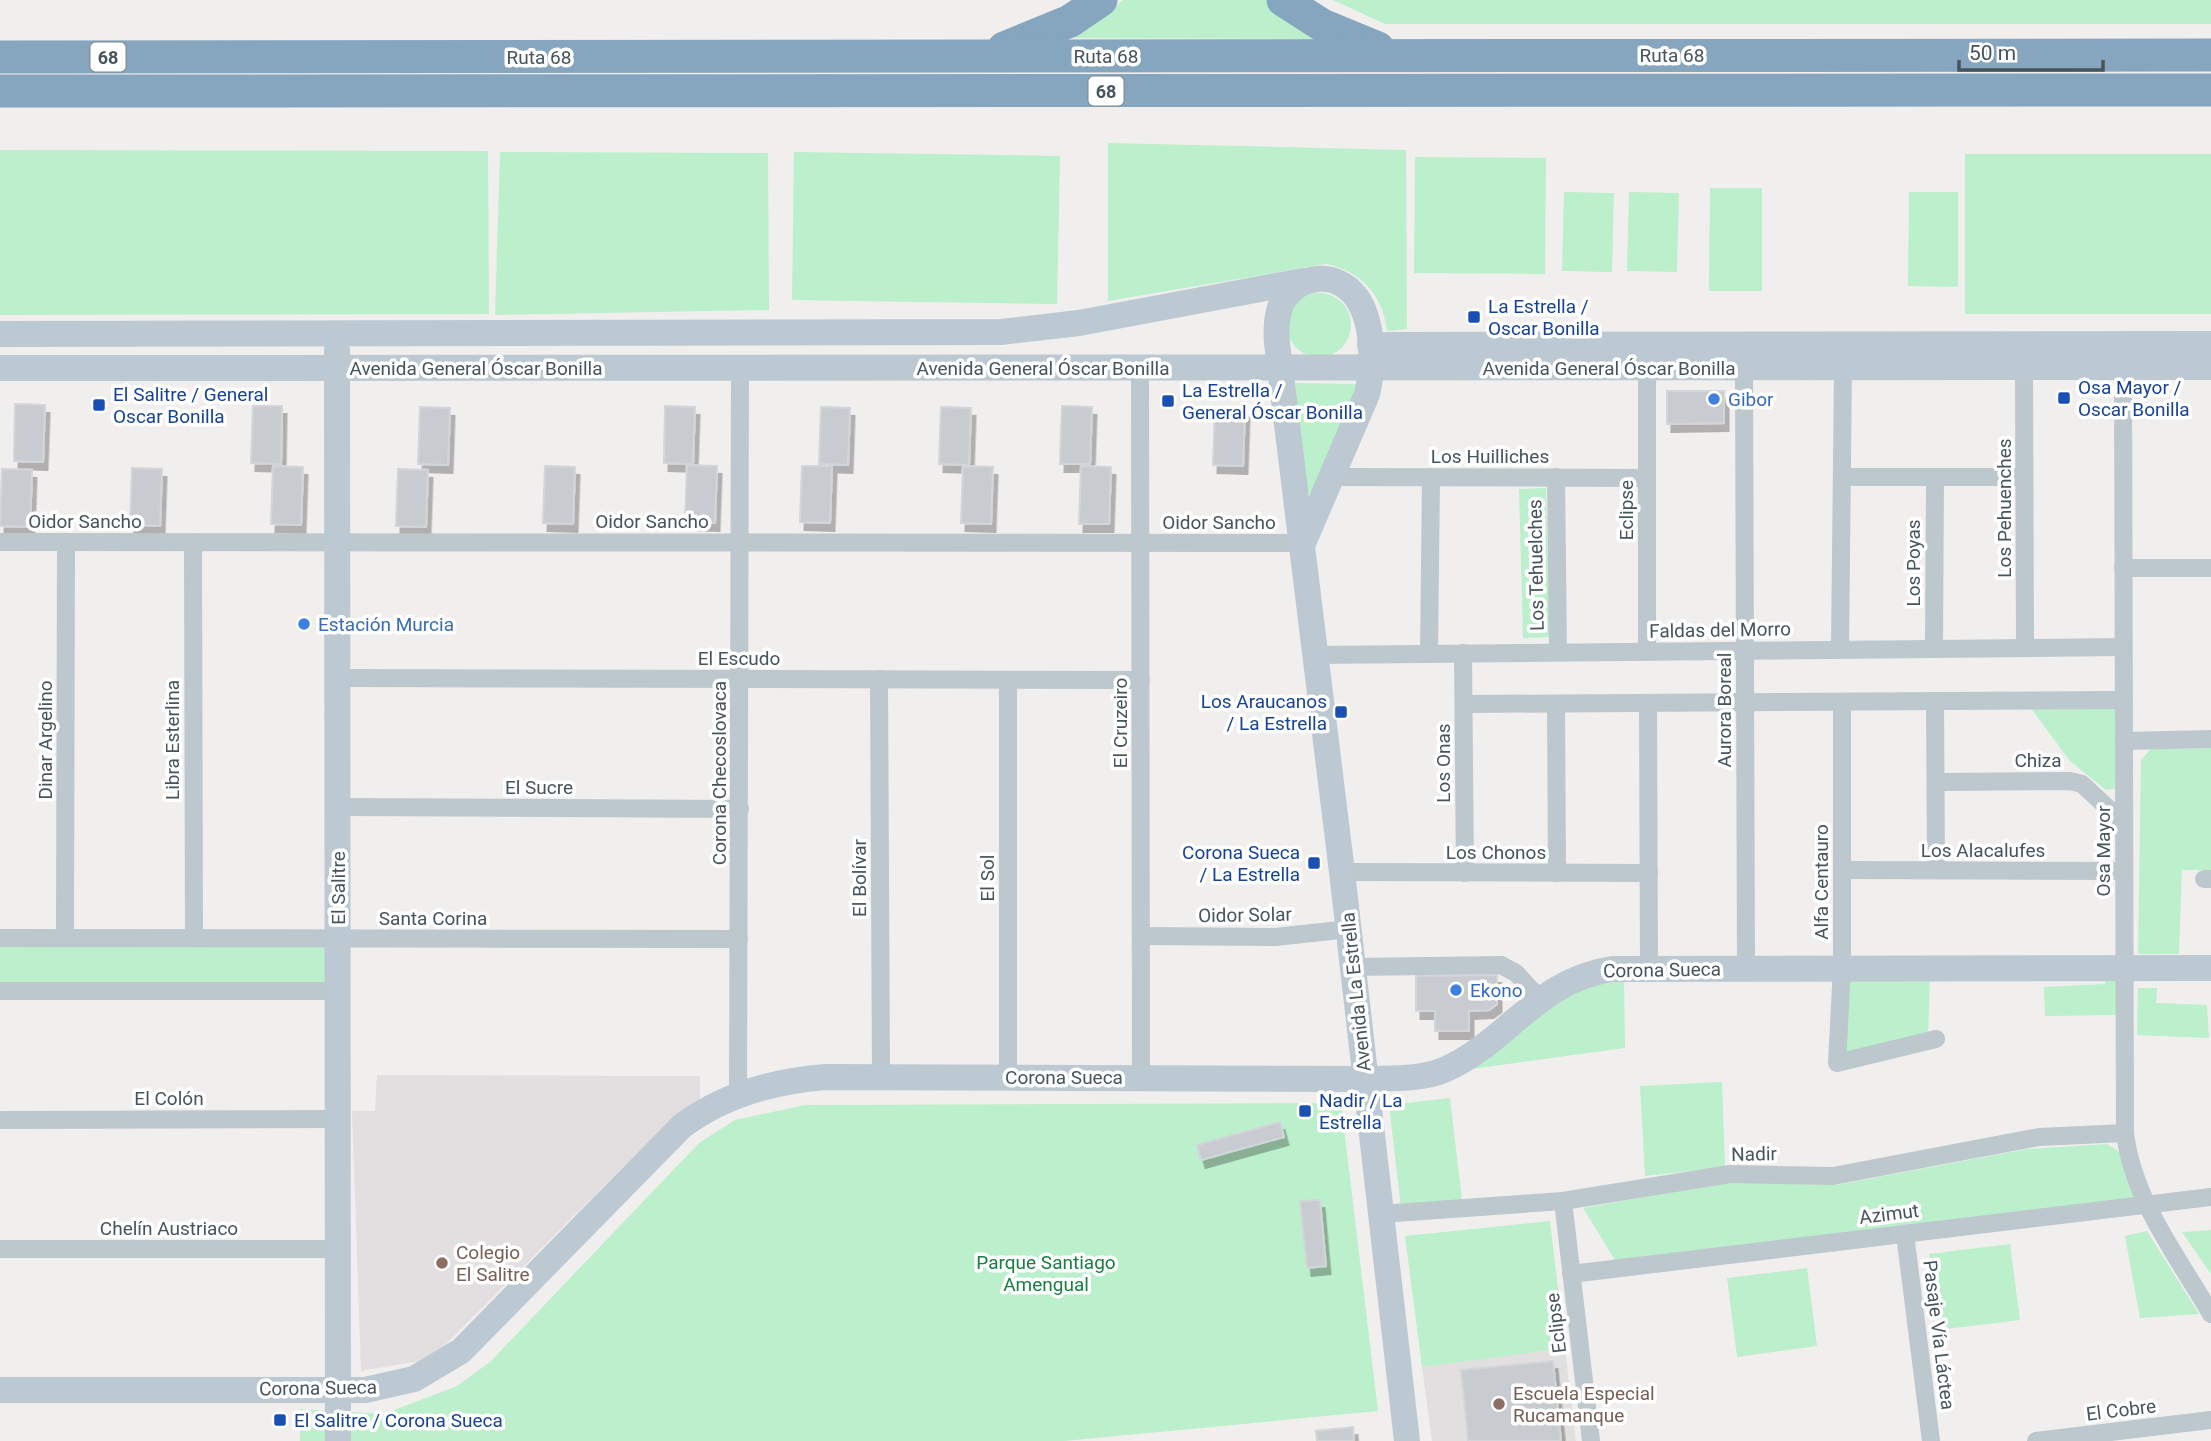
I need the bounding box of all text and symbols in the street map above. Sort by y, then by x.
scale bar [1959,28,2102,72]
text: 50 m [1969,41,2016,65]
road number: 68 [90,42,126,72]
street label: Ruta 68 [1640,44,1704,67]
street label: Ruta 68 [1074,45,1138,68]
street label: Ruta 68 [507,46,571,69]
road number: 68 [1088,76,1124,106]
place label: La Estrella / Oscar Bonilla [1488,295,1600,340]
marker: La Estrella / Oscar Bonilla [1466,309,1482,325]
street label: Avenida General Óscar Bonilla [350,357,602,380]
street label: Avenida General Óscar Bonilla [917,357,1169,380]
street label: Avenida General Óscar Bonilla [1483,357,1735,380]
place label: Osa Mayor / Oscar Bonilla [2078,376,2190,421]
place label: La Estrella / General Óscar Bonilla [1182,379,1363,424]
place label: El Salitre / General Oscar Bonilla [113,383,268,428]
place label: Gibor [1728,388,1774,411]
marker: Osa Mayor / Oscar Bonilla [2056,390,2072,406]
marker: Gibor [1706,391,1722,407]
marker: La Estrella / General Óscar Bonilla [1160,393,1176,409]
marker: El Salitre / General Oscar Bonilla [91,397,107,413]
street label: Los Pehuenches [1993,438,2016,578]
street label: Los Huilliches [1431,445,1549,468]
street label: Eclipse [1615,480,1638,540]
street label: Los Tehuelches [1523,499,1549,631]
street label: Oidor Sancho [28,510,142,533]
street label: Oidor Sancho [595,510,709,533]
street label: Oidor Sancho [1162,511,1276,534]
street label: Los Poyas [1902,519,1925,607]
place label: Estación Murcia [318,613,454,636]
marker: Estación Murcia [296,616,312,632]
street label: Faldas del Morro [1649,617,1791,643]
street label: El Escudo [698,647,780,670]
street label: Aurora Boreal [1713,653,1736,767]
street label: El Cruzeiro [1109,678,1132,768]
street label: Dinar Argelino [34,680,57,800]
street label: Libra Esterlina [161,680,184,800]
street label: Corona Checoslovaca [708,681,731,865]
place label: Los Araucanos / La Estrella [1201,690,1327,735]
marker: Los Araucanos / La Estrella [1333,704,1349,720]
street label: Los Onas [1432,723,1455,803]
street label: Chiza [2014,749,2062,772]
street label: El Sucre [505,776,573,799]
street label: Osa Mayor [2092,805,2115,896]
street label: Alfa Centauro [1810,824,1833,940]
street label: El Bolívar [848,838,871,917]
street label: Los Alacalufes [1921,839,2045,862]
place label: Corona Sueca / La Estrella [1182,841,1300,886]
street label: Los Chonos [1446,841,1546,864]
street label: El Salitre [327,851,350,925]
street label: El Sol [976,855,999,901]
marker: Corona Sueca / La Estrella [1306,855,1322,871]
street label: Oidor Solar [1198,903,1293,927]
street label: Santa Corina [379,907,487,930]
street label: Avenida La Estrella [1336,911,1376,1073]
street label: Corona Sueca [1603,957,1721,983]
place label: Ekono [1470,979,1523,1002]
marker: Ekono [1448,982,1464,998]
street label: Corona Sueca [1005,1066,1123,1089]
street label: El Colón [134,1087,204,1110]
place label: Nadir / La Estrella [1319,1089,1403,1134]
marker: Nadir / La Estrella [1297,1103,1313,1119]
street label: Nadir [1731,1142,1778,1166]
street label: Azimut [1858,1199,1920,1229]
street label: Chelín Austriaco [100,1217,238,1240]
place label: Colegio El Salitre [456,1241,530,1286]
park label: Parque Santiago Amengual [976,1251,1116,1296]
marker: Colegio El Salitre [434,1255,450,1271]
street label: Pasaje Vía Láctea [1918,1259,1960,1411]
street label: Eclipse [1541,1292,1571,1354]
street label: Corona Sueca [259,1375,377,1401]
place label: Escuela Especial Rucamanque [1513,1382,1655,1427]
street label: El Cobre [2085,1394,2157,1426]
marker: Escuela Especial Rucamanque [1491,1396,1507,1412]
place label: El Salitre / Corona Sueca [294,1409,503,1432]
marker: El Salitre / Corona Sueca [272,1412,288,1428]

